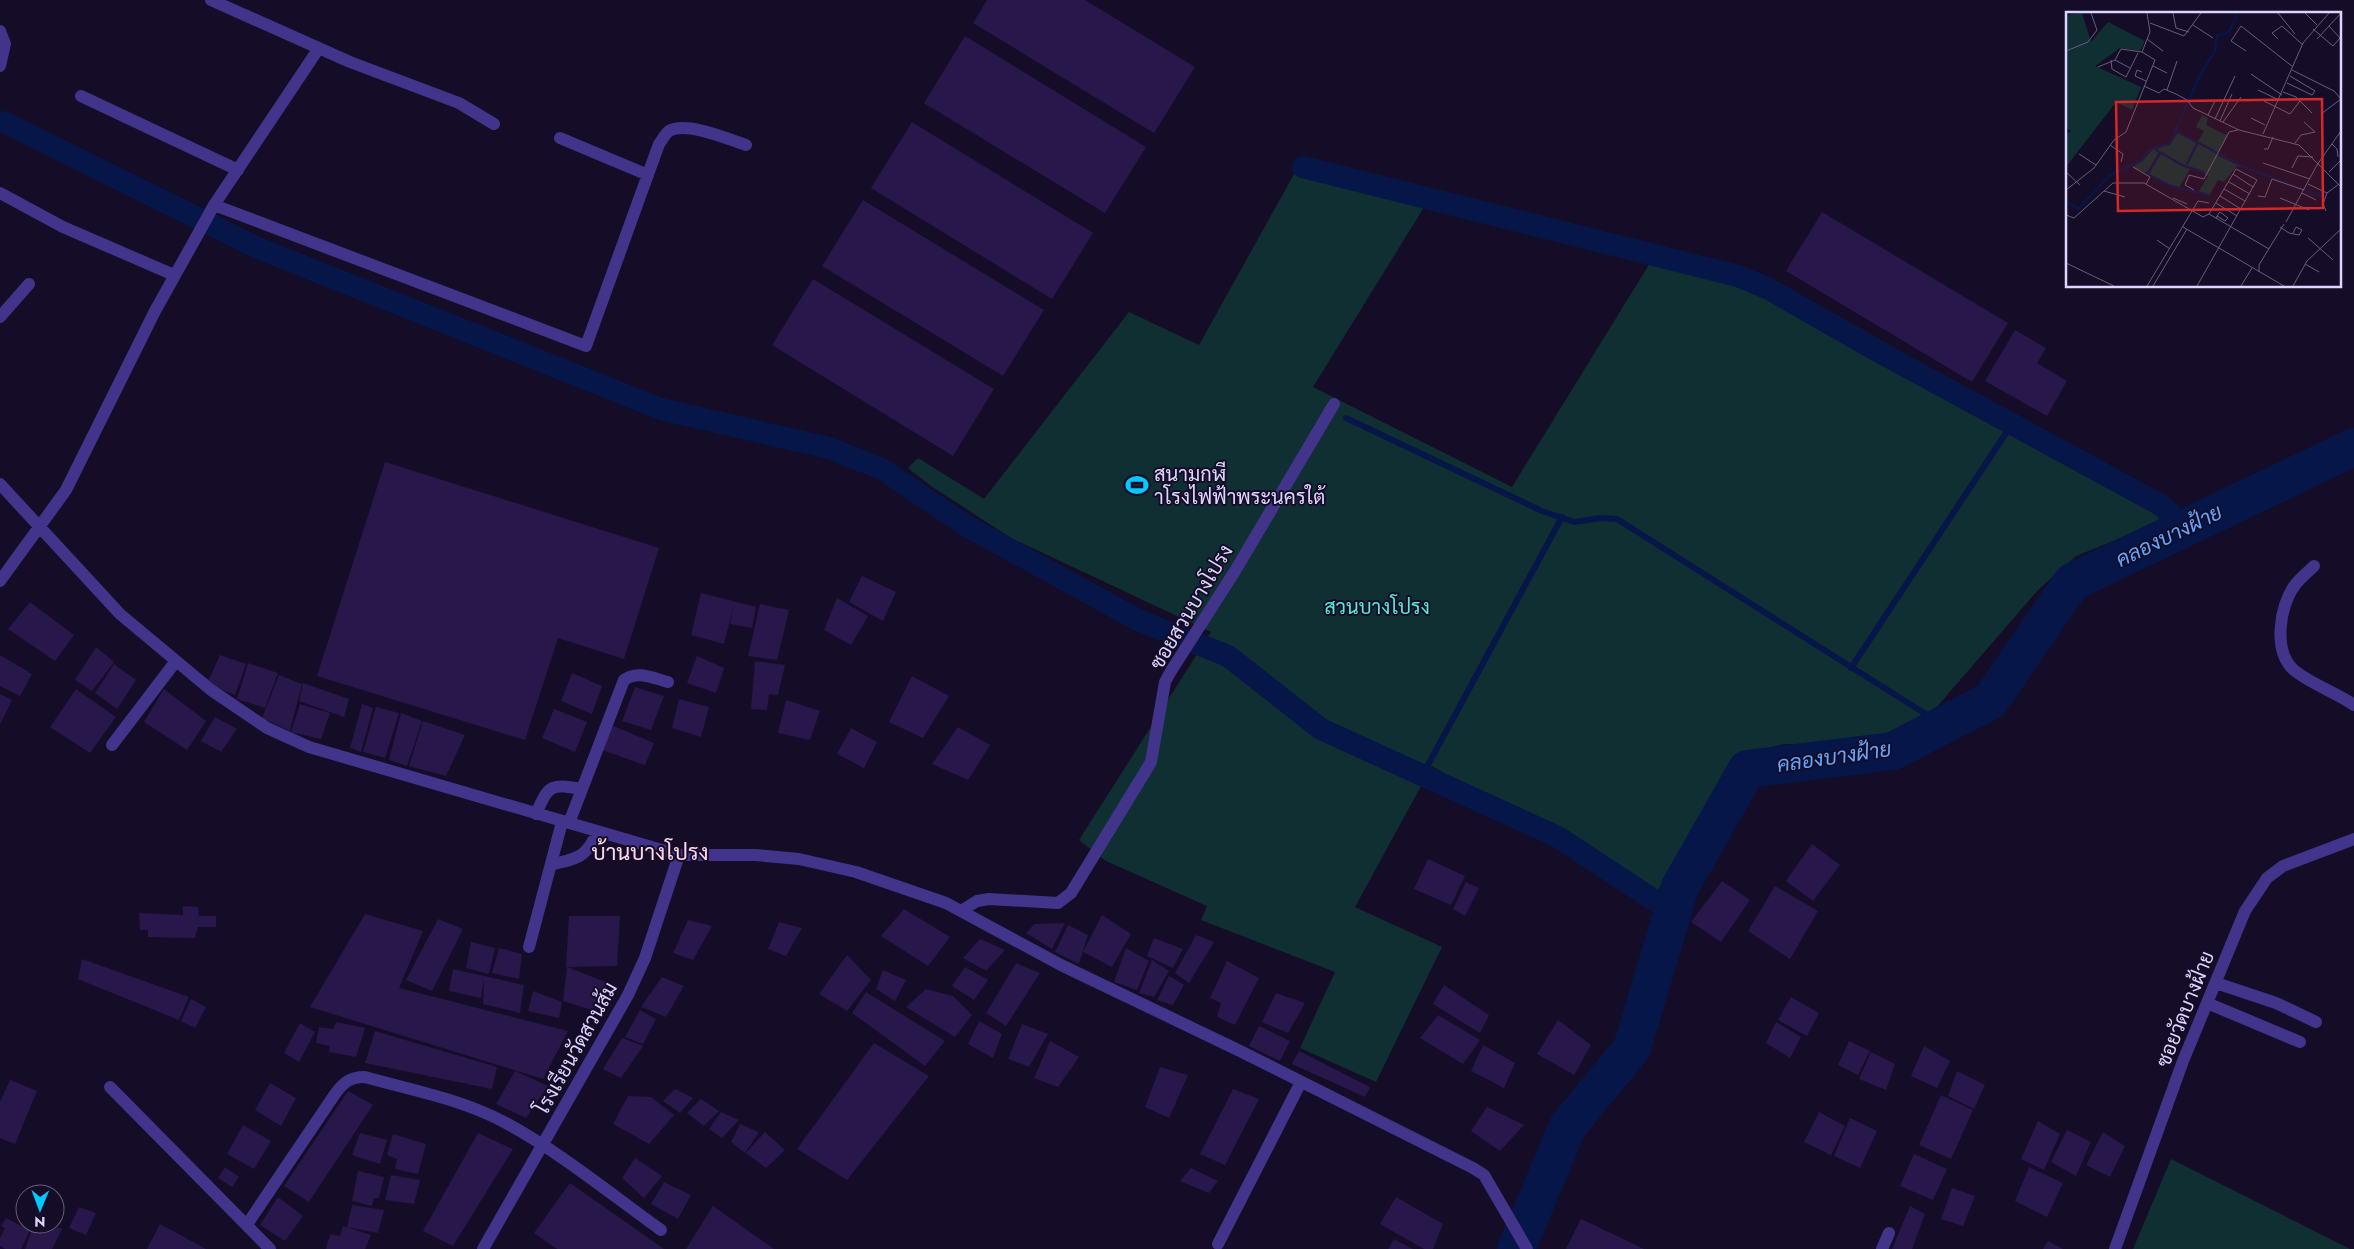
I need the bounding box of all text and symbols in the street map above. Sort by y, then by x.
inset map [2066,12,2342,288]
place label: สนามกฬี าโรงไฟฟ้าพระนครใต้ [1154,460,1326,512]
sports icon: สนามกฬี าโรงไฟฟ้าพระนครใต้ [1124,472,1150,498]
water label: คลองบางฝ้าย [2111,497,2227,575]
street label: ซอยสวนบางโปรง [1143,539,1240,675]
park label: สวนบางโปรง [1324,593,1430,622]
water label: คลองบางฝ้าย [1775,734,1893,780]
district label: บ้านบางโปรง [591,836,709,868]
street label: ซอยวัดบางฝ้าย [2149,947,2222,1072]
street label: โรงเรียนวัดสวนส้ม [528,977,625,1120]
north arrow [15,1184,65,1234]
text: N [34,1212,46,1232]

